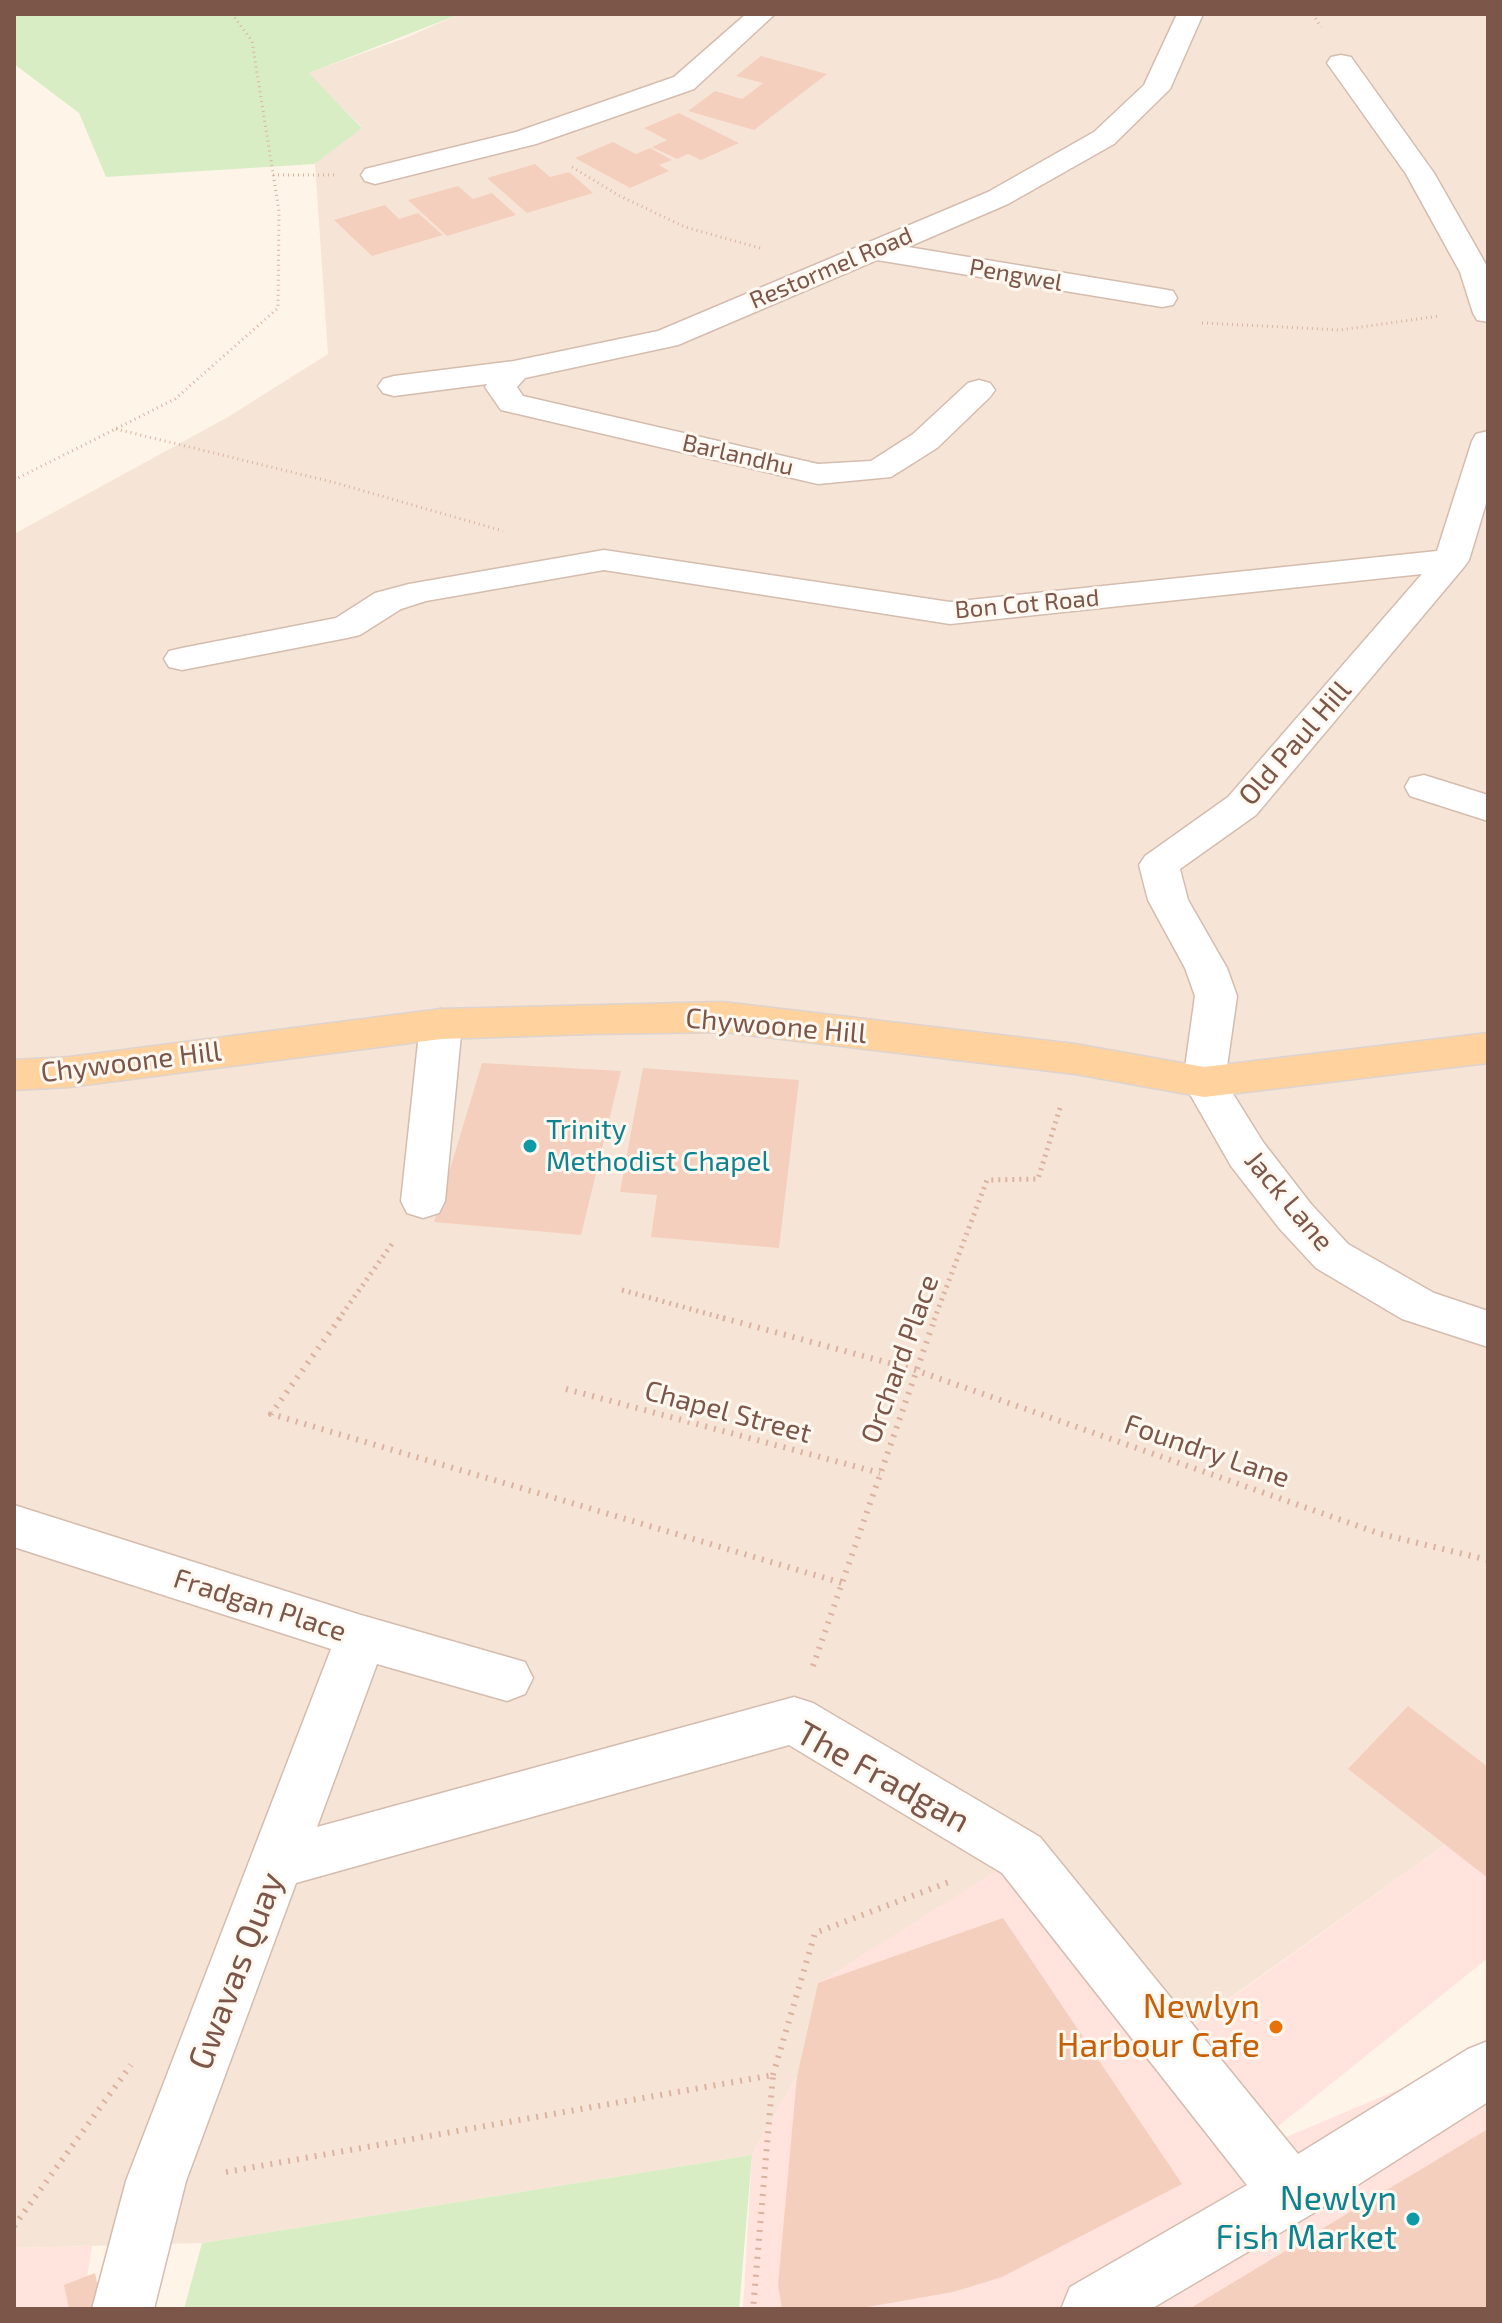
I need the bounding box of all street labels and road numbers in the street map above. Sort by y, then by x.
street label: Restormel Road [745,221,917,315]
street label: Pengwel [967,253,1065,297]
street label: Barlandhu [680,428,796,482]
street label: Bon Cot Road [954,583,1100,625]
street label: Old Paul Hill [1232,674,1358,812]
street label: Chywoone Hill [684,1001,868,1051]
street label: Chywoone Hill [39,1034,223,1090]
street label: Jack Lane [1238,1144,1340,1258]
street label: Orchard Place [854,1270,946,1448]
street label: Chapel Street [641,1374,815,1450]
street label: Foundry Lane [1120,1407,1294,1495]
street label: Fradgan Place [170,1561,350,1649]
street label: The Fradgan [789,1713,977,1841]
street label: Gwavas Quay [180,1867,292,2075]

